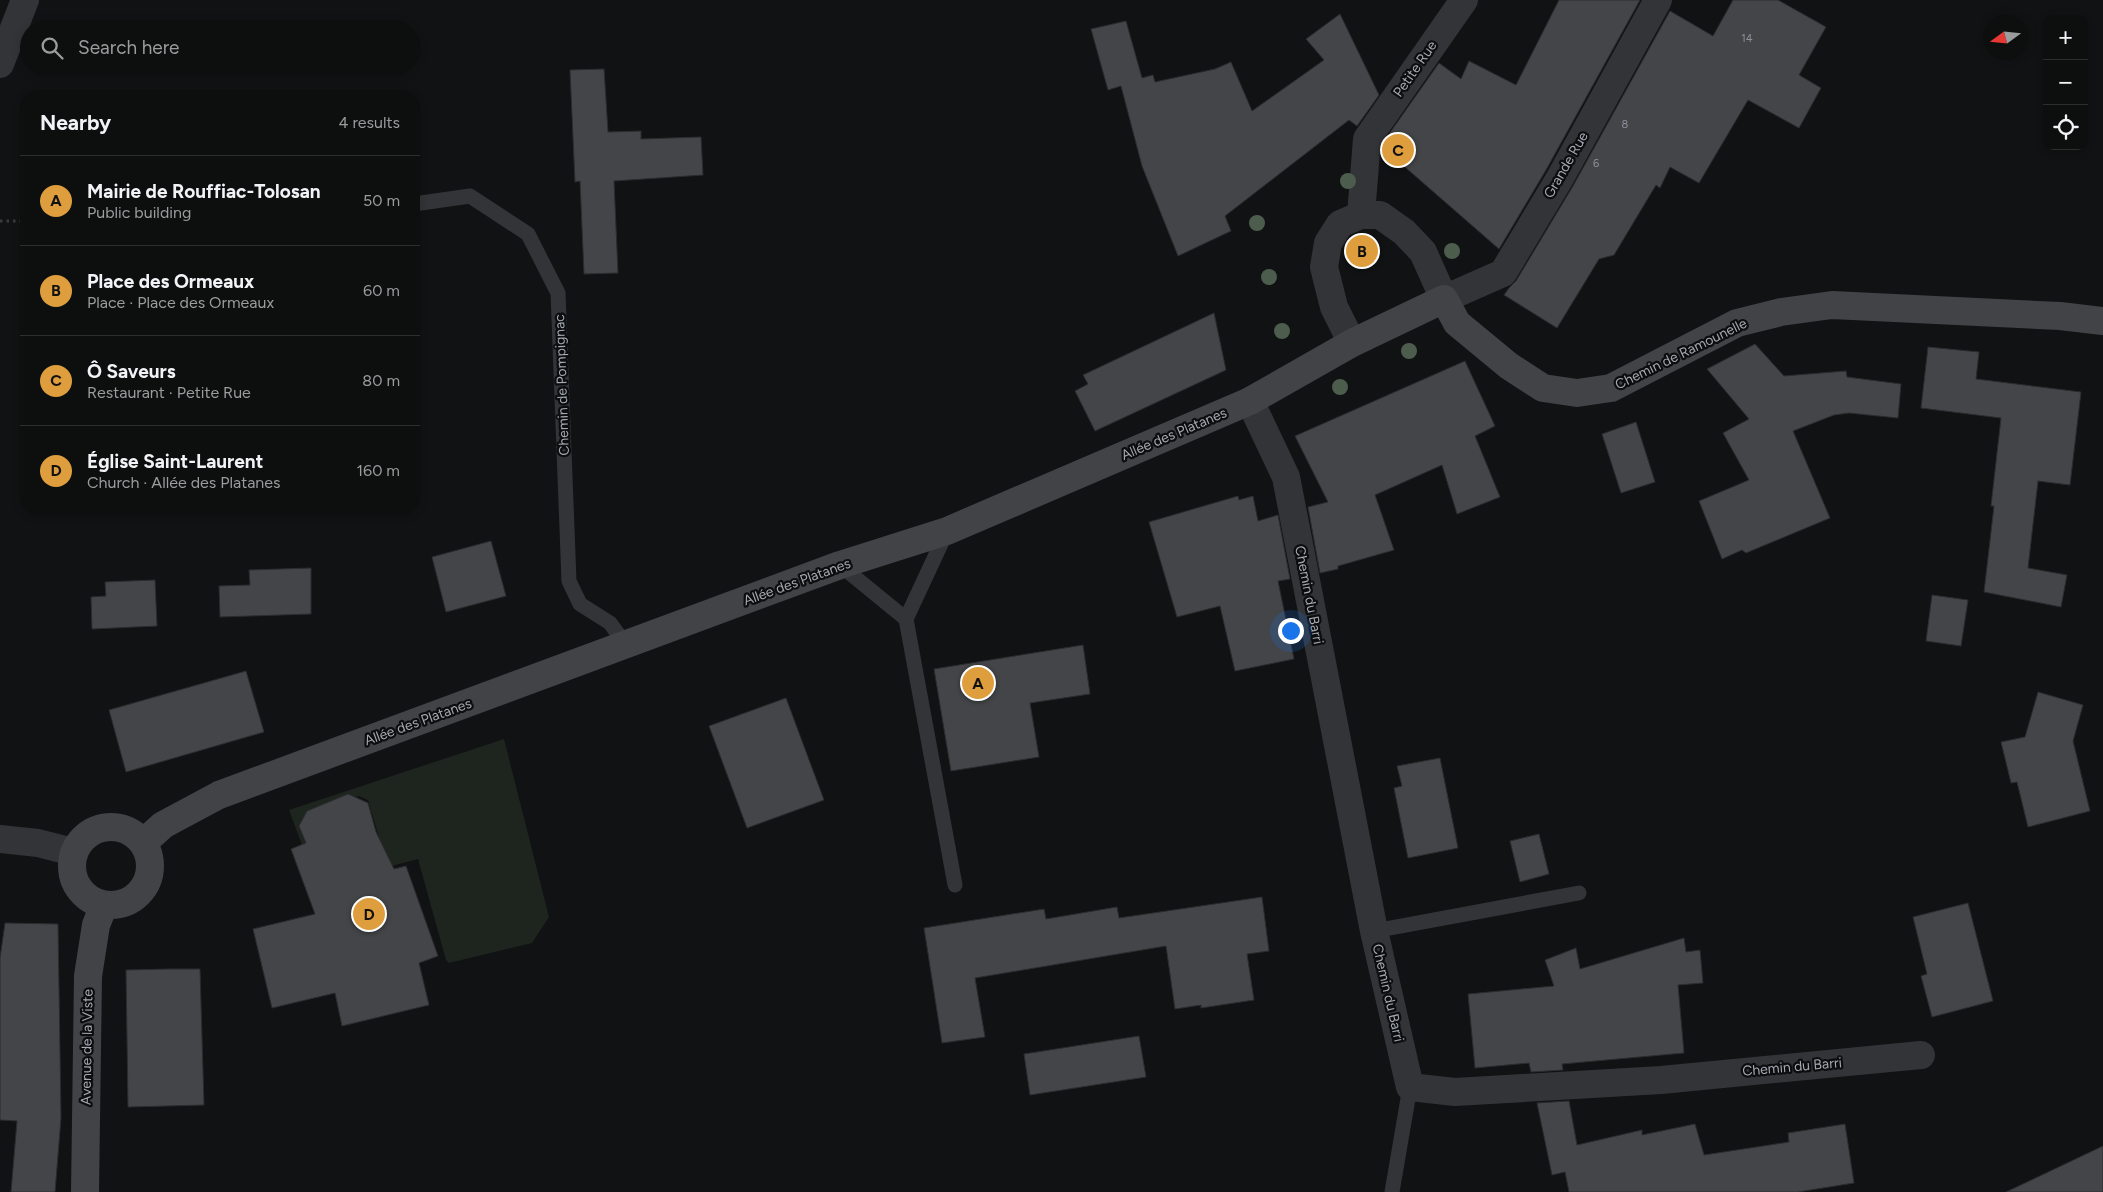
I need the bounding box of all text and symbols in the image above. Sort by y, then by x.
north arrow [1983,15,2028,60]
map controls [2043,15,2088,150]
button: + [2043,15,2088,60]
search box [20,20,420,75]
house number: 14 [1741,32,1753,45]
icon: search [38,34,66,62]
text: Search here [78,36,180,59]
street label: Petite Rue [1389,37,1441,100]
button: − [2043,60,2088,105]
button: locate [2043,105,2088,150]
text: Nearby [40,110,111,135]
text: 4 results [339,113,400,132]
house number: 8 [1622,118,1629,131]
street label: Grande Rue [1540,128,1592,201]
pin: C [1382,131,1414,169]
house number: 6 [1593,157,1599,170]
text: Mairie de Rouffiac-Tolosan [87,180,321,203]
text: A [50,191,62,210]
text: 50 m [363,191,400,210]
text: Public building [87,203,191,222]
pin: B [1346,232,1378,270]
text: Place des Ormeaux [87,270,254,293]
text: B [51,281,61,300]
text: 60 m [363,281,400,300]
text: Place · Place des Ormeaux [87,293,274,312]
street label: Chemin de Pompignac [551,314,573,456]
street label: Chemin de Ramounelle [1612,315,1750,393]
text: Ô Saveurs [87,360,176,383]
text: C [50,371,62,390]
text: 80 m [362,371,400,390]
text: Restaurant · Petite Rue [87,383,251,402]
street label: Allée des Platanes [1119,404,1229,464]
text: Église Saint-Laurent [87,450,263,473]
text: D [50,461,62,480]
text: 160 m [357,461,400,480]
text: Church · Allée des Platanes [87,473,280,492]
street label: Chemin du Barri [1291,544,1327,646]
street label: Allée des Platanes [741,555,853,609]
your location [1278,618,1304,644]
pin: A [962,664,994,702]
street label: Allée des Platanes [362,695,474,749]
pin: D [353,895,385,933]
street label: Chemin du Barri [1368,942,1408,1044]
street label: Avenue de la Viste [77,988,97,1105]
street label: Chemin du Barri [1742,1054,1842,1080]

